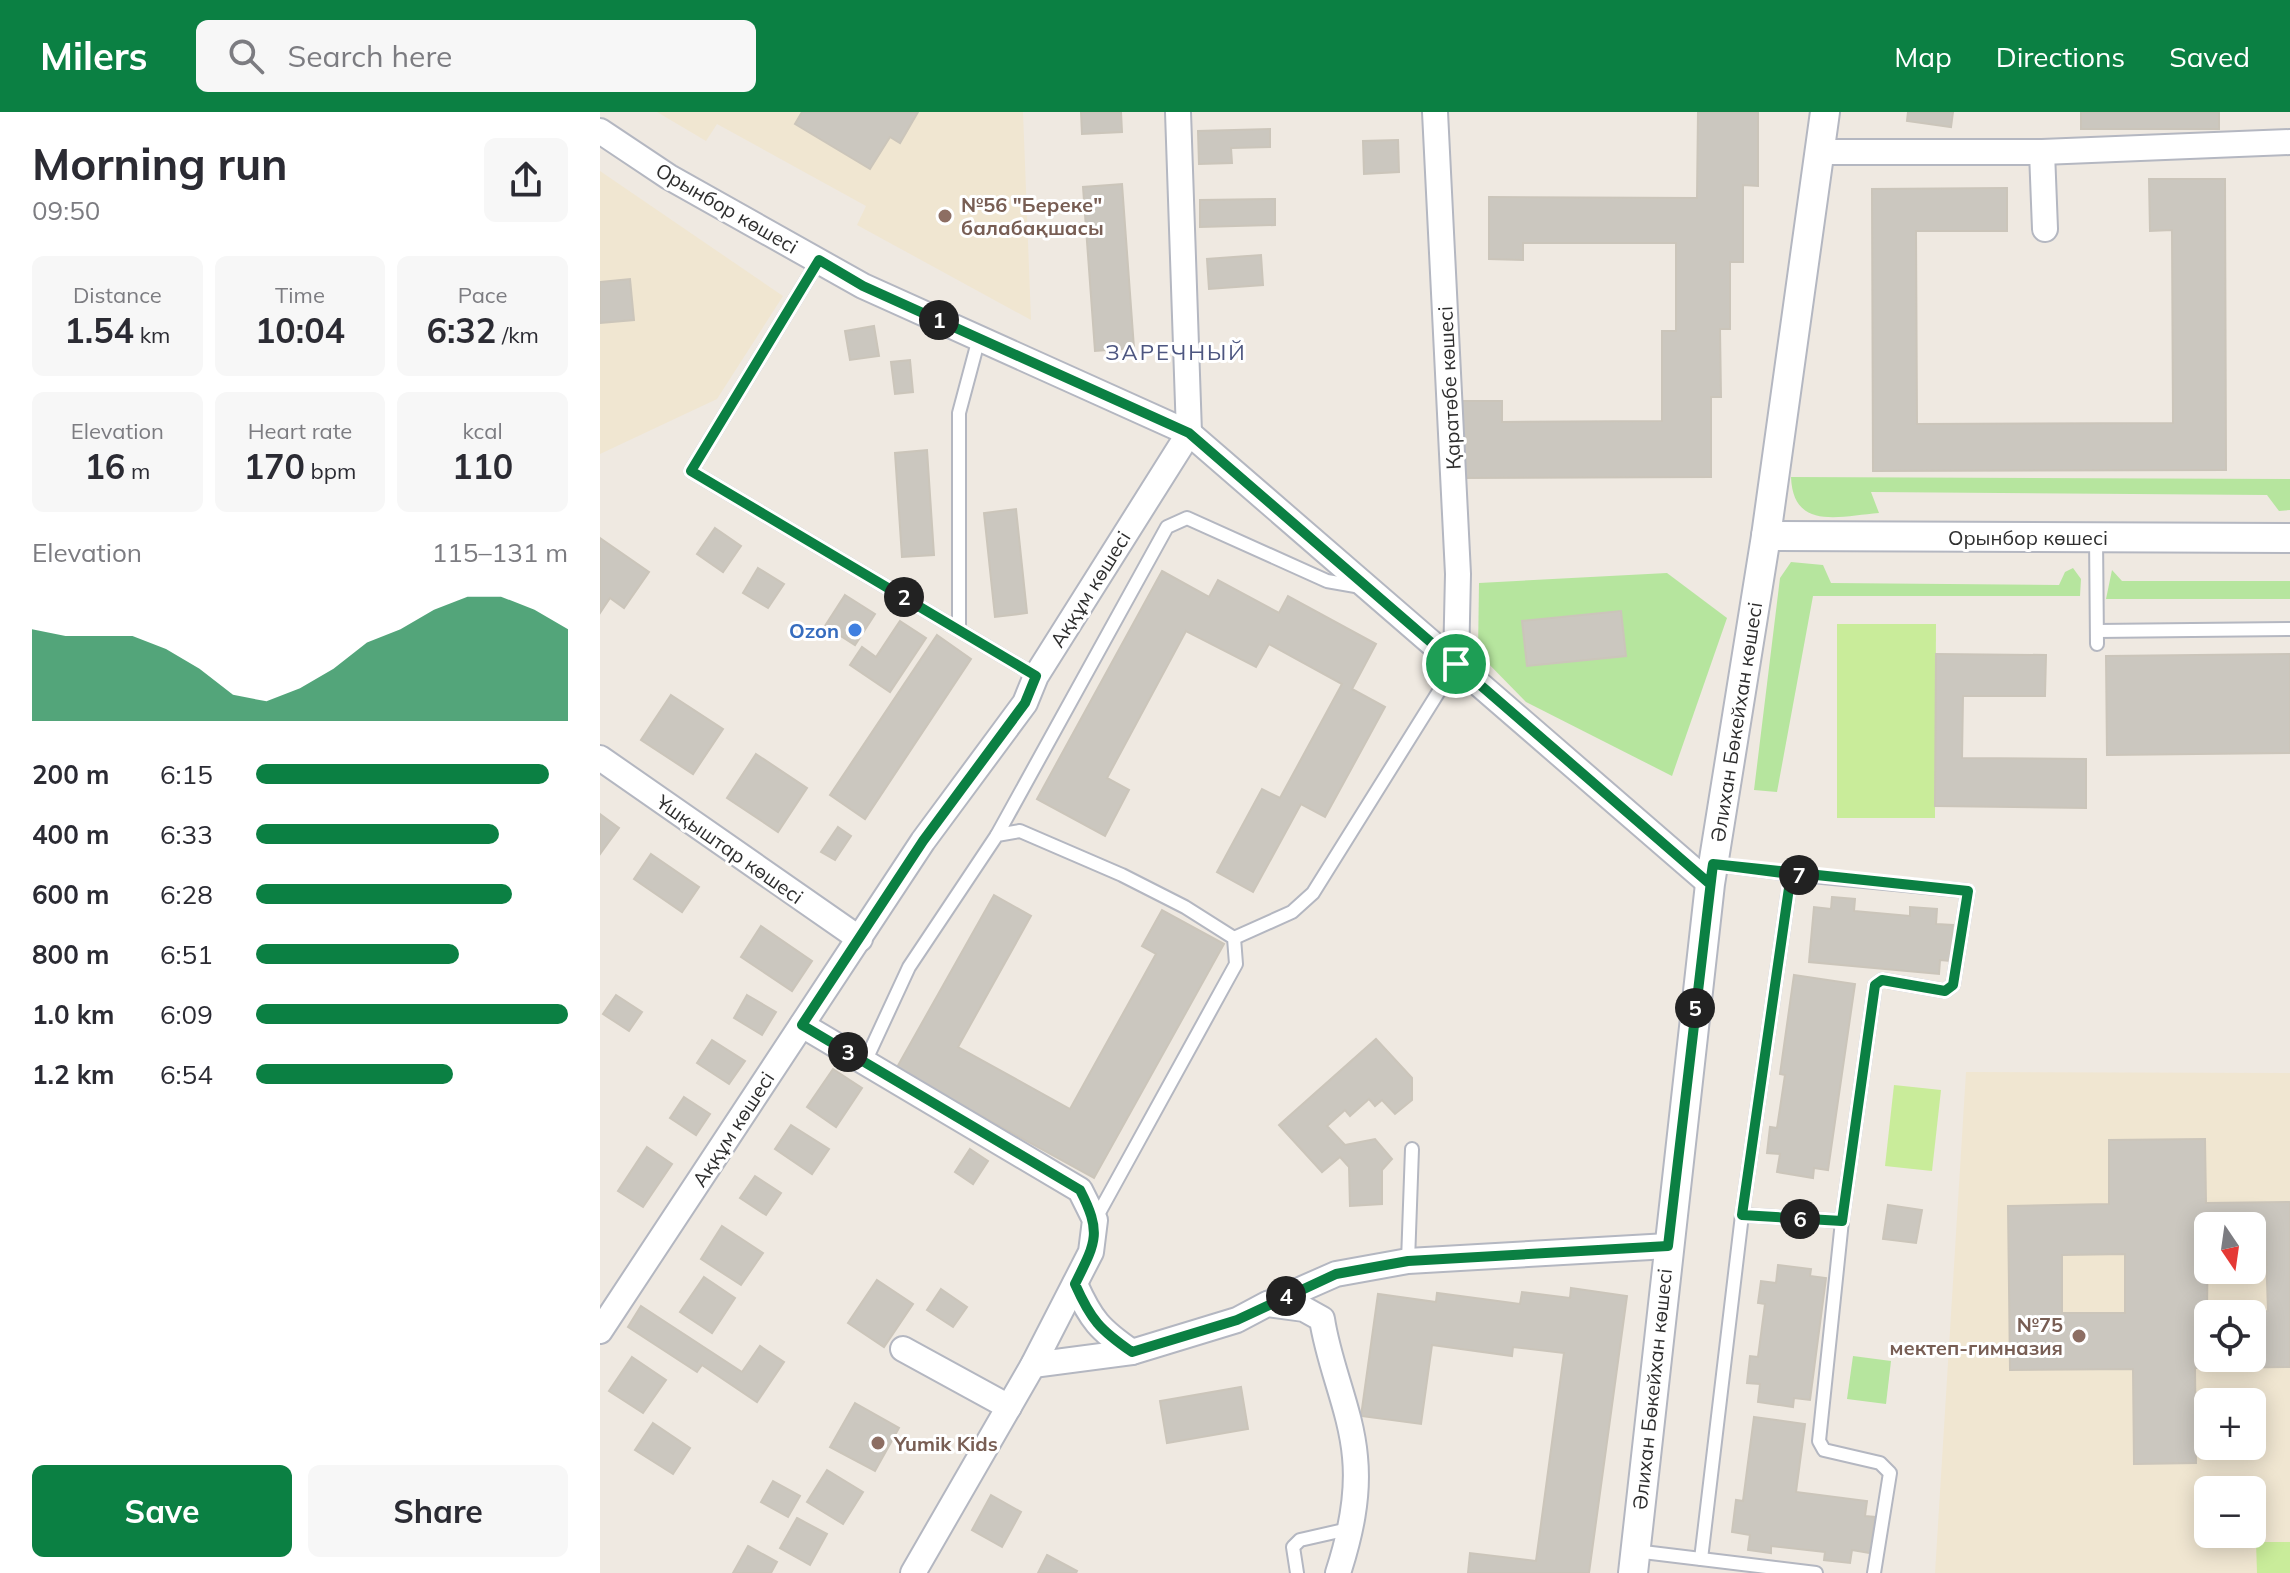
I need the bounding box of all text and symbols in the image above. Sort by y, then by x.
search box [196,20,756,92]
text: Milers [40,32,148,80]
icon: search [224,34,268,78]
text: Search here [288,37,452,75]
text: Map [1894,39,1952,74]
text: Directions [1996,39,2125,74]
text: Saved [2169,39,2250,74]
text: Morning run [32,136,288,191]
button: share [484,138,568,222]
street label: Орынбор көшесі [651,157,803,259]
place label: №56 "Береке" балабақшасы [961,192,1104,240]
text: 09:50 [32,194,100,227]
marker: №56 "Береке" балабақшасы [936,207,954,225]
text: Distance [73,281,162,309]
text: Time [275,281,325,309]
text: Pace [458,281,507,309]
pin: 1 [919,300,959,340]
text: 1 [932,306,946,334]
street label: Қаратөбе көшесі [1432,306,1466,470]
text: 1.54 [64,309,134,352]
text: 10:04 [255,309,345,352]
text: 6:32 [427,309,496,352]
text: km [134,321,170,349]
text: /km [496,321,539,349]
district label: ЗАРЕЧНЫЙ [1105,338,1247,366]
text: Elevation [71,417,164,445]
text: Heart rate [248,417,352,445]
text: kcal [463,417,503,445]
text: 16 [84,445,125,488]
text: 170 [244,445,305,488]
text: 110 [452,445,513,488]
text: m [125,457,150,485]
text: bpm [305,457,356,485]
street label: Орынбор көшесі [1948,525,2108,550]
street label: Аққұм көшесі [1044,526,1136,652]
text: Elevation [32,536,142,569]
text: 115–131 m [432,536,568,569]
pin: 2 [884,577,924,617]
text: 2 [897,583,911,611]
street label: Әлихан Бөкейхан көшесі [1705,600,1767,844]
place label: Ozon [789,618,839,643]
marker: Ozon [846,621,864,639]
pin [1422,630,1490,698]
icon: arrive [1434,642,1478,686]
text: 200 m [32,758,109,791]
text: 6:15 [160,758,213,791]
street label: Ұшқыштар көшесі [651,788,808,909]
text: 400 m [32,818,109,851]
text: 6:33 [160,818,213,851]
pin: 7 [1779,855,1819,895]
text: 7 [1792,861,1806,889]
text: 600 m [32,878,109,911]
text: 6:28 [160,878,213,911]
text: 800 m [32,938,109,971]
text: 6:51 [160,938,213,971]
pin: 5 [1675,988,1715,1028]
text: 5 [1688,994,1702,1022]
text: 1.0 km [32,998,115,1031]
text: 6:09 [160,998,213,1031]
pin: 3 [828,1032,868,1072]
text: 3 [841,1038,855,1066]
text: 1.2 km [32,1058,115,1091]
text: 6:54 [160,1058,213,1091]
street label: Аққұм көшесі [687,1067,779,1191]
pin: 6 [1780,1199,1820,1239]
text: 6 [1793,1205,1807,1233]
north arrow [2194,1212,2266,1284]
map controls [2194,1212,2266,1548]
street label: Әлихан Бөкейхан көшесі [1627,1267,1677,1511]
pin: 4 [1266,1276,1306,1316]
text: 4 [1279,1282,1293,1310]
button: locate [2194,1300,2266,1372]
place label: №75 мектеп-гимназия [1890,1312,2063,1360]
marker: №75 мектеп-гимназия [2070,1327,2088,1345]
button: + [2194,1388,2266,1460]
place label: Yumik Kids [893,1431,998,1456]
marker: Yumik Kids [869,1434,887,1452]
button: Save [32,1465,292,1557]
button: Share [308,1465,568,1557]
button: − [2194,1476,2266,1548]

